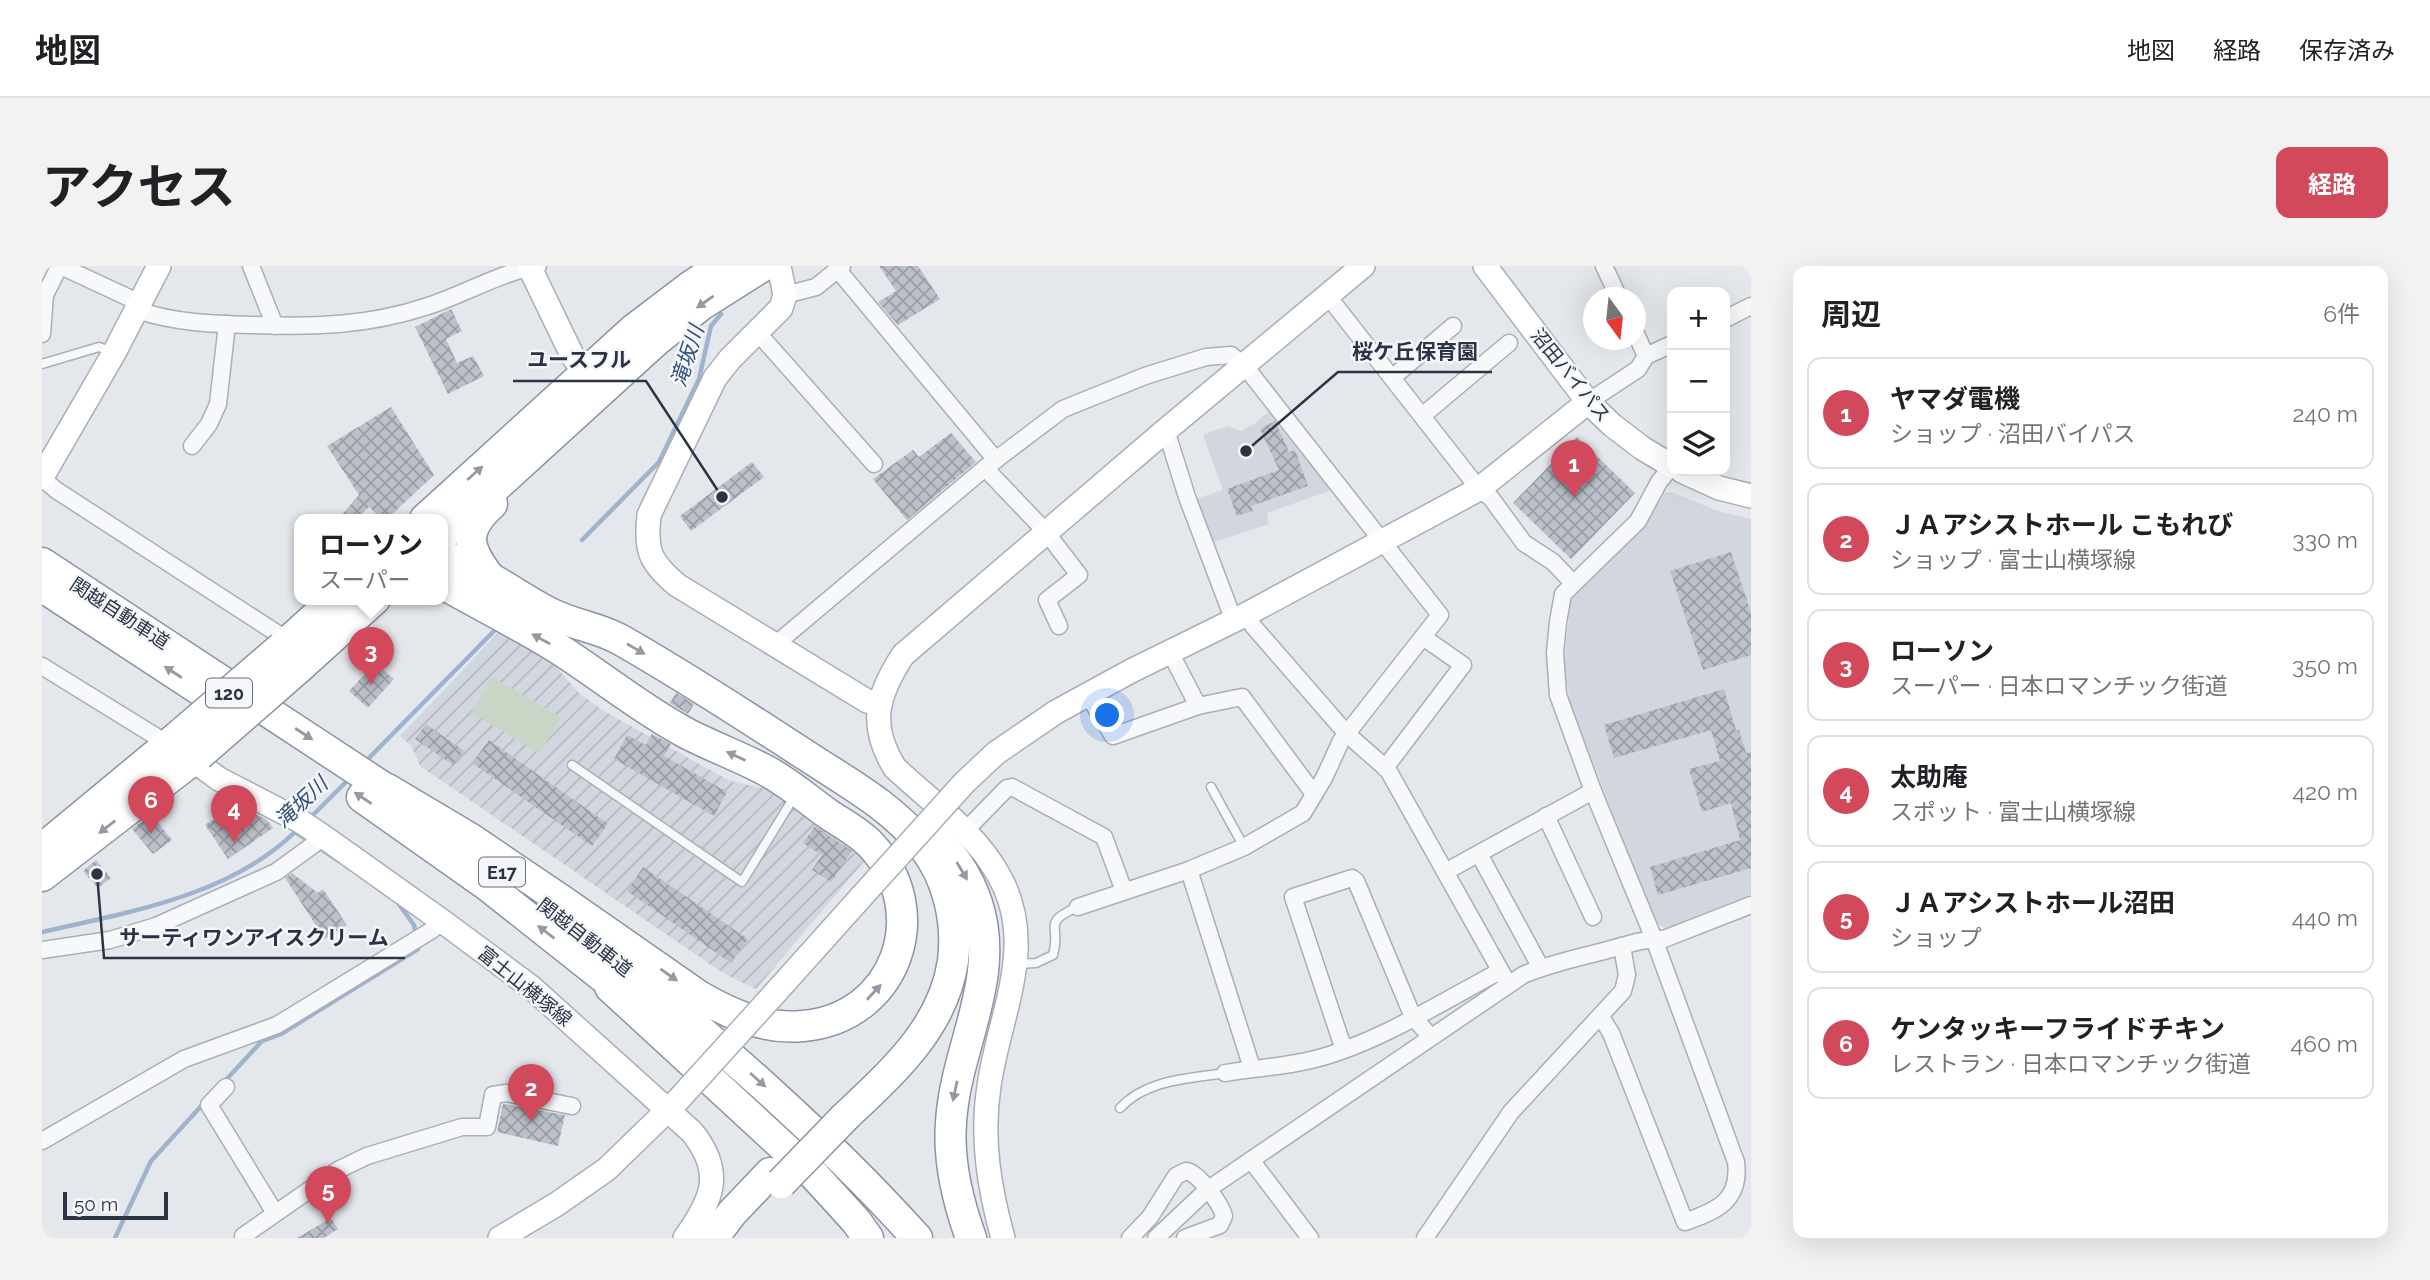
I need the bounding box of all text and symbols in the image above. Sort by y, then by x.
text: 地図 [35,31,101,70]
text: 地図 [2127,36,2175,65]
text: 経路 [2213,36,2261,65]
text: 保存済み [2299,36,2395,65]
button: 経路 [2276,147,2388,218]
text: アクセス [42,158,236,215]
north arrow [1583,287,1646,350]
map controls [1667,287,1730,476]
button: + [1667,287,1730,350]
one-way arrow [696,295,714,309]
text: 周辺 [1821,297,1881,332]
text: 6件 [2323,300,2360,327]
water label: 滝坂川 [665,320,709,390]
street label: 沼田バイパス [1527,324,1615,426]
callout: 桜ケ丘保育園 [1338,330,1492,372]
callout: ユースフル [513,339,646,381]
text: 桜ケ丘保育園 [1352,339,1478,364]
text: ユースフル [527,347,631,372]
button: − [1667,350,1730,413]
text: ヤマダ電機 [1890,384,2020,414]
text: 1 [1840,400,1852,427]
text: 240 m [2292,400,2358,427]
button: layers [1667,413,1730,476]
text: ショップ · 沼田バイパス [1890,420,2136,447]
pin: 1 [1551,440,1597,498]
one-way arrow [466,465,484,481]
text: ＪＡアシストホール こもれび [1890,510,2233,540]
popup [294,514,448,605]
text: 2 [1840,526,1852,553]
text: 330 m [2292,526,2358,553]
text: ローソン [319,530,423,560]
text: ショップ · 富士山横塚線 [1890,546,2136,573]
text: スーパー [319,566,411,593]
street label: 関越自動車道 [66,573,174,653]
pin: 3 [348,627,394,685]
one-way arrow [532,633,551,645]
text: ローソン [1890,636,1994,666]
one-way arrow [626,643,645,655]
text: 3 [1840,652,1852,679]
text: 350 m [2292,652,2358,679]
one-way arrow [163,666,183,679]
text: スーパー · 日本ロマンチック街道 [1890,672,2228,699]
road number: 120 [206,678,252,708]
your location [1090,698,1124,732]
one-way arrow [295,727,313,741]
one-way arrow [726,750,746,762]
text: 太助庵 [1890,762,1968,792]
water label: 滝坂川 [269,770,334,833]
pin: 6 [128,776,174,834]
text: 4 [1839,778,1853,805]
text: 420 m [2292,778,2358,805]
pin: 4 [211,785,257,843]
one-way arrow [353,791,373,804]
text: スポット · 富士山横塚線 [1890,798,2136,825]
one-way arrow [98,819,116,834]
road number: E17 [479,858,525,886]
one-way arrow [956,862,968,881]
text: ＪＡアシストホール沼田 [1890,888,2175,918]
street label: 関越自動車道 [533,893,637,981]
text: 5 [1840,904,1852,931]
text: 440 m [2292,904,2358,931]
callout: サーティワンアイスクリーム [104,916,405,958]
one-way arrow [538,924,556,939]
text: ショップ [1890,924,1982,951]
text: サーティワンアイスクリーム [119,925,389,950]
street label: 富士山横塚線 [474,942,576,1030]
one-way arrow [660,968,678,982]
one-way arrow [866,983,882,1001]
text: ケンタッキーフライドチキン [1890,1014,2225,1044]
text: 6 [1839,1030,1853,1057]
text: 460 m [2290,1030,2358,1057]
text: レストラン · 日本ロマンチック街道 [1890,1050,2251,1077]
pin: 2 [508,1064,554,1122]
one-way arrow [749,1072,766,1087]
one-way arrow [950,1080,961,1102]
pin: 5 [305,1166,351,1224]
scale bar [63,1189,168,1221]
text: 50 m [74,1193,118,1215]

